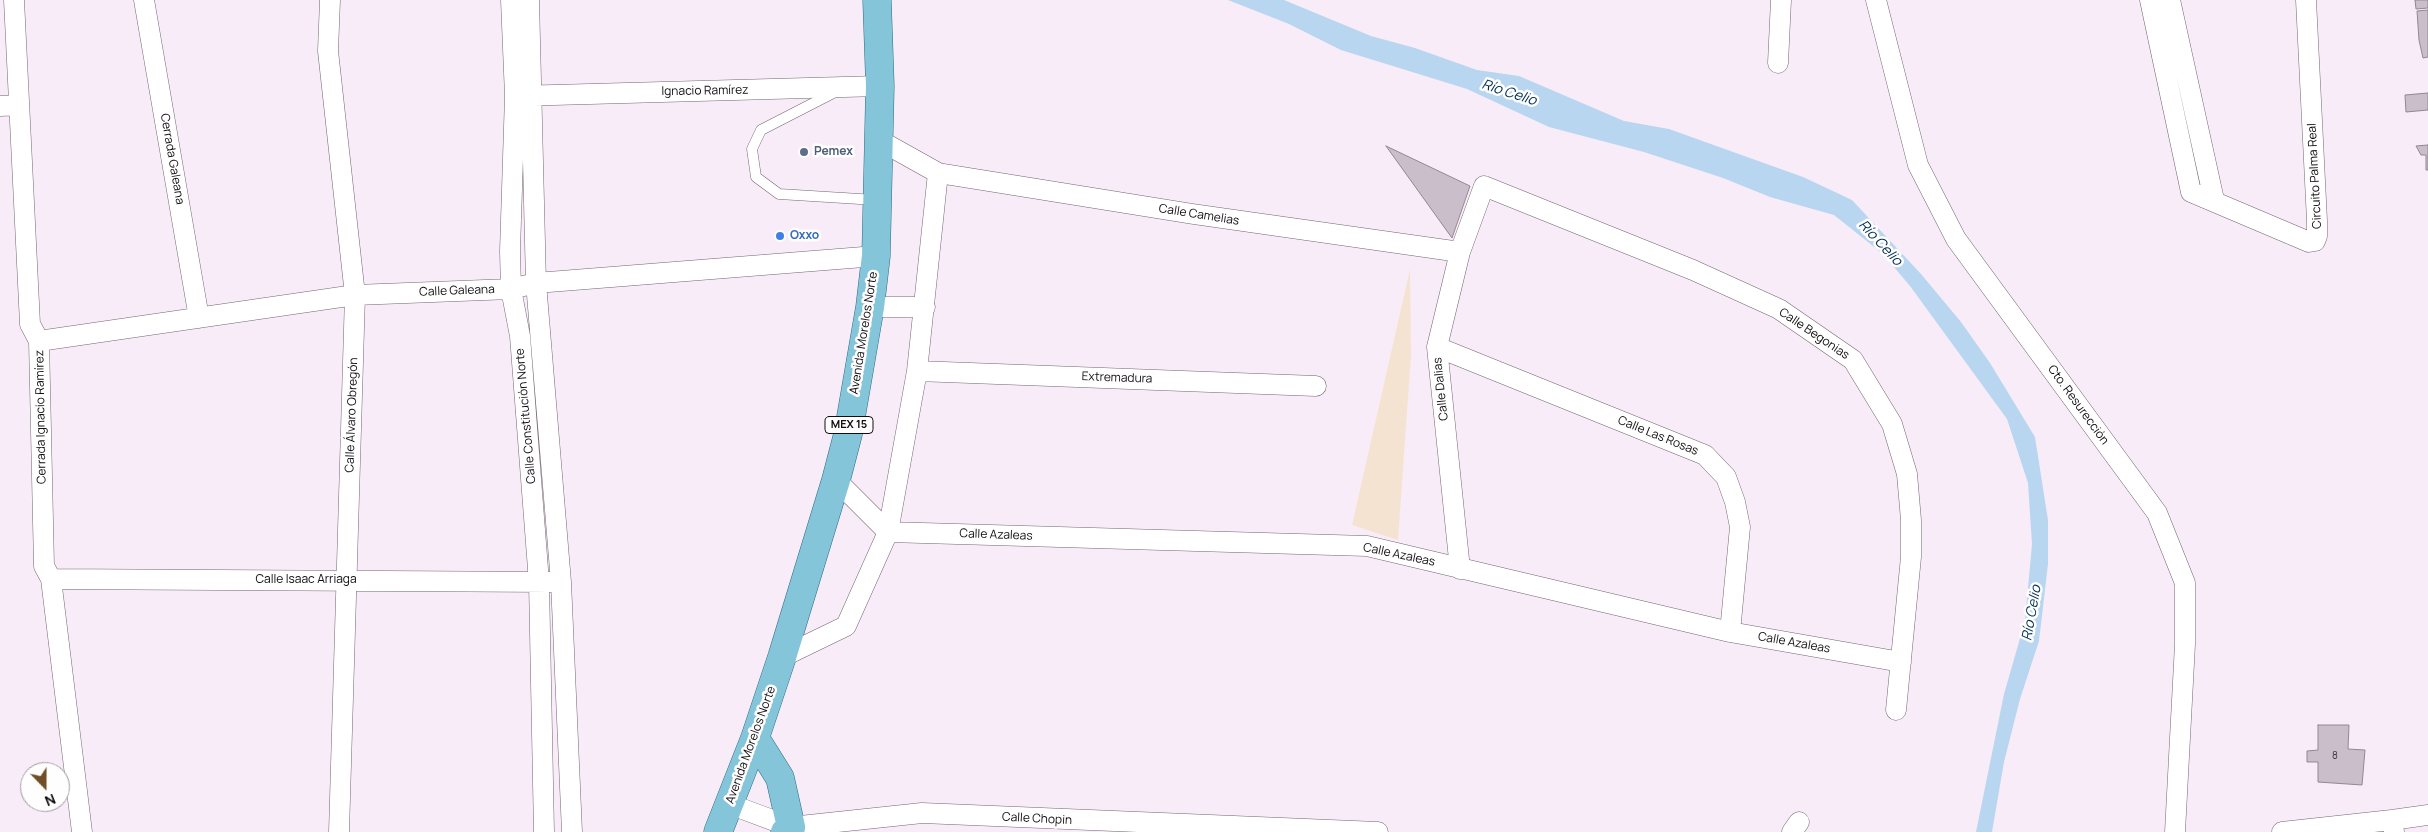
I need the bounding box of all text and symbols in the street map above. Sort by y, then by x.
water label: Río Celio [1480,76,1538,110]
street label: Ignacio Ramírez [661,83,749,99]
street label: Cerrada Galeana [157,112,187,206]
street label: Circuito Palma Real [2305,123,2325,229]
place label: Pemex [814,145,853,159]
marker: Pemex [798,146,810,158]
street label: Calle Camelias [1158,202,1240,228]
water label: Río Celio [1855,217,1905,269]
place label: Oxxo [790,229,819,243]
marker: Oxxo [774,230,786,242]
street label: Avenida Morelos Norte [847,271,881,395]
street label: Calle Galeana [419,282,495,300]
street label: Calle Begonias [1776,305,1852,363]
street label: Calle Constitución Norte [513,348,539,484]
street label: Cerrada Ignacio Ramírez [33,350,49,484]
street label: Calle Álvaro Obregón [343,357,361,473]
street label: Calle Dalias [1431,357,1451,421]
street label: Cto. Resurección [2044,362,2112,448]
street label: Extremadura [1081,370,1153,386]
street label: Calle Las Rosas [1616,413,1700,459]
road number: MEX 15 [825,416,873,434]
street label: Calle Azaleas [959,527,1033,543]
street label: Calle Azaleas [1362,540,1436,570]
street label: Calle Isaac Arriaga [255,573,357,587]
water label: Río Celio [2019,584,2045,642]
street label: Calle Azaleas [1757,630,1831,656]
street label: Avenida Morelos Norte [723,684,779,806]
house number: 8 [2332,750,2338,762]
north arrow [20,762,70,812]
text: N [42,790,59,811]
street label: Calle Chopin [1002,810,1072,828]

